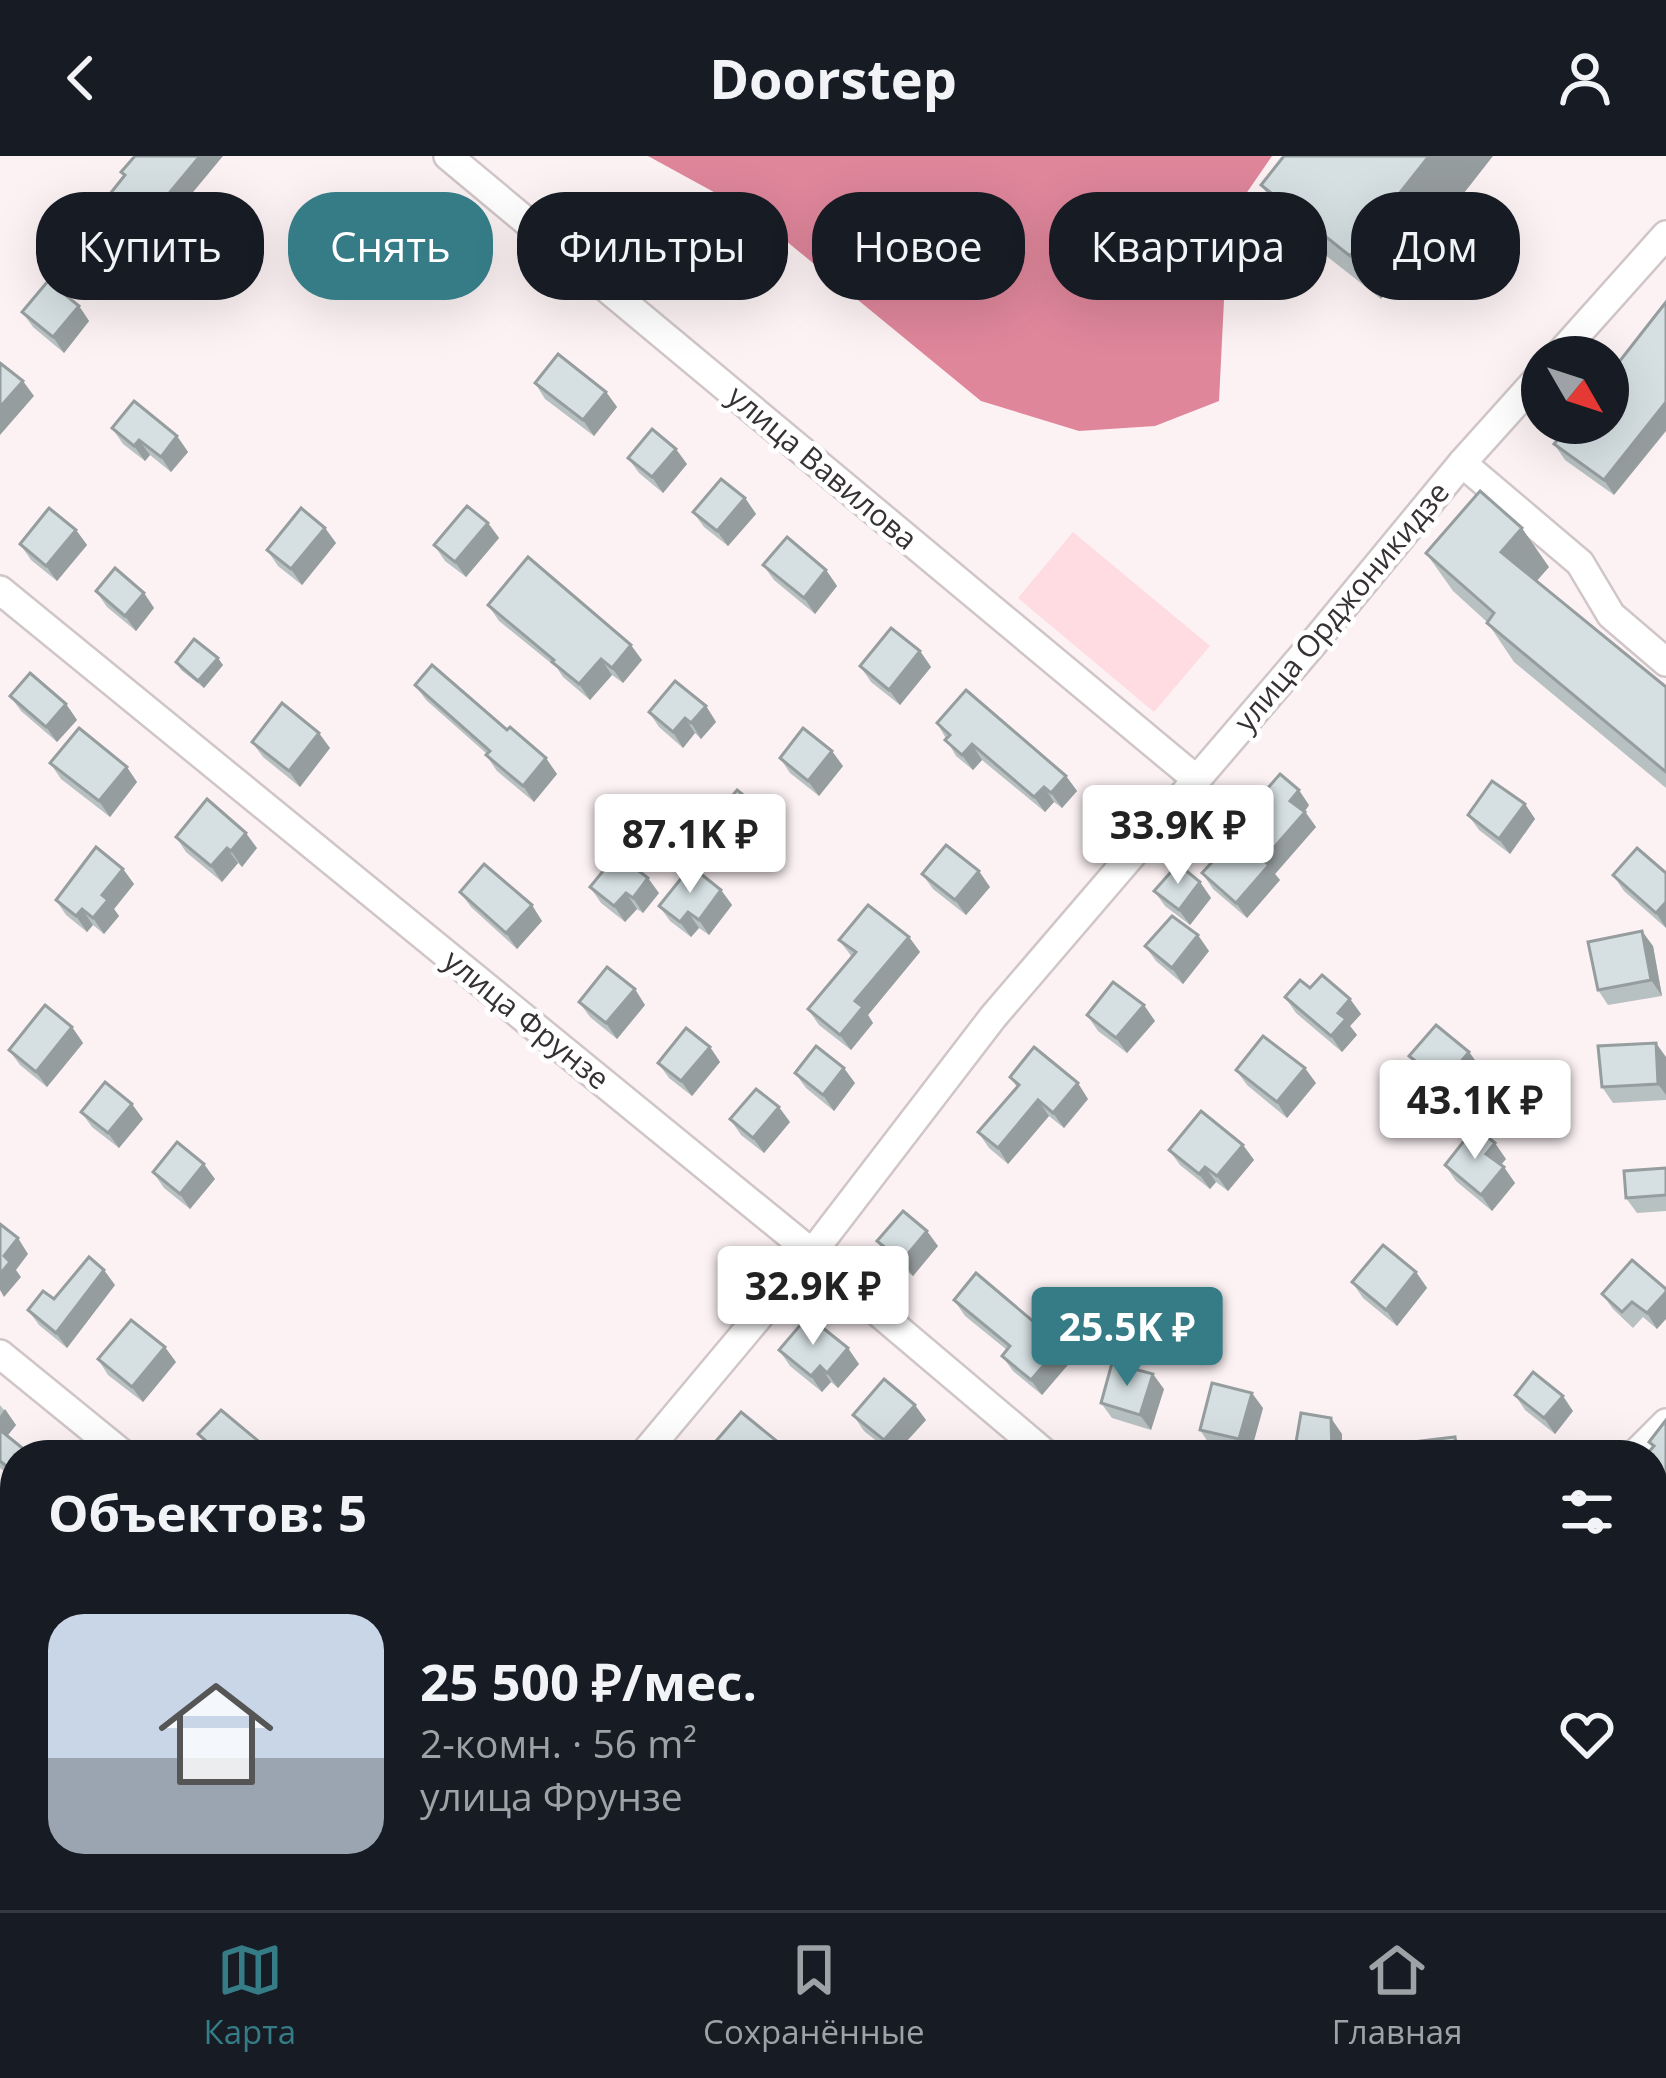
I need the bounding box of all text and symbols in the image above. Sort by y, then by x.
text: Doorstep [709,41,957,115]
icon: back [48,45,114,111]
icon: person [1552,45,1618,111]
chip: Купить [36,192,264,300]
chip: Снять [288,192,493,300]
chip: Фильтры [517,192,788,300]
chip: Новое [812,192,1025,300]
chip: Квартира [1049,192,1327,300]
chip: Дом [1351,192,1520,300]
north arrow [1521,336,1629,444]
map controls [1521,336,1629,444]
street label: улица Вавилова [719,375,927,558]
street label: улица Орджоникидзе [1224,472,1458,740]
pin: 33.9K ₽ [1067,785,1289,887]
pin: 87.1K ₽ [579,794,801,896]
text: 33.9K ₽ [1110,797,1246,850]
text: 87.1K ₽ [622,806,758,859]
street label: улица Фрунзе [435,939,618,1098]
pin: 43.1K ₽ [1364,1060,1586,1162]
text: 43.1K ₽ [1407,1072,1543,1125]
pin: 32.9K ₽ [702,1246,924,1348]
text: 32.9K ₽ [745,1258,881,1311]
pin: 25.5K ₽ [1016,1287,1238,1389]
text: 25.5K ₽ [1059,1299,1195,1352]
text: Объектов: 5 [48,1477,367,1547]
icon: filters [1554,1479,1620,1545]
text: 25 500 ₽/мес. [420,1646,757,1716]
icon: home [144,1662,288,1806]
icon: heart [1554,1701,1620,1767]
text: 2-комн. · 56 m² [420,1716,697,1769]
text: улица Фрунзе [420,1769,683,1822]
tab: Карта [204,1937,296,2054]
tab: Сохранённые [703,1937,925,2054]
tab: Главная [1332,1937,1462,2054]

